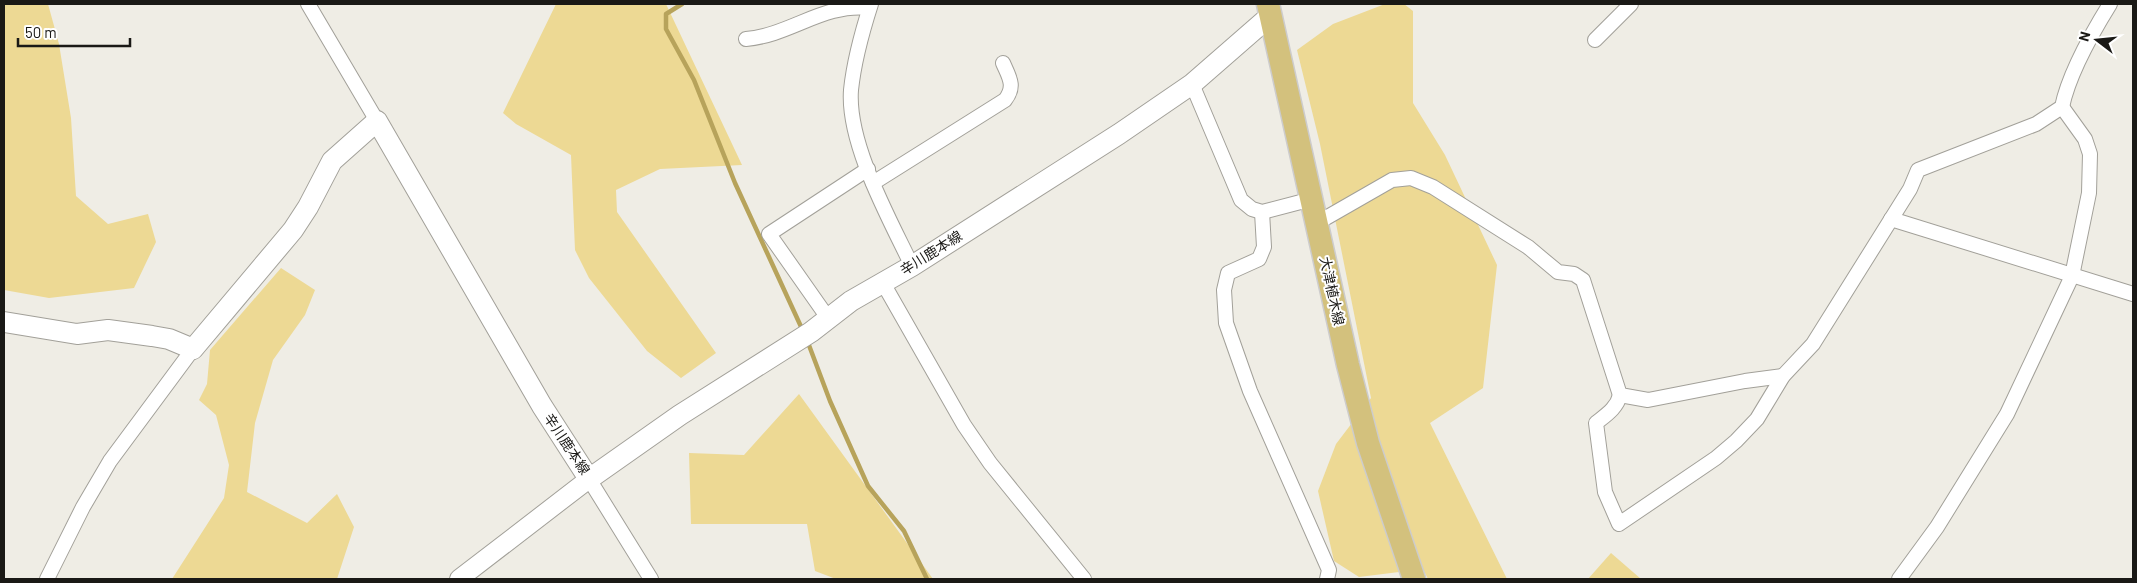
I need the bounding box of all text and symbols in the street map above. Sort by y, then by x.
scale bar [18,15,130,47]
north arrow [2072,15,2122,65]
text: 50 m [25,23,57,41]
text: N [2075,29,2093,43]
street label: 辛川鹿本線 [897,227,965,278]
street label: 大津植木線 [1317,255,1348,327]
street label: 辛川鹿本線 [541,410,594,477]

